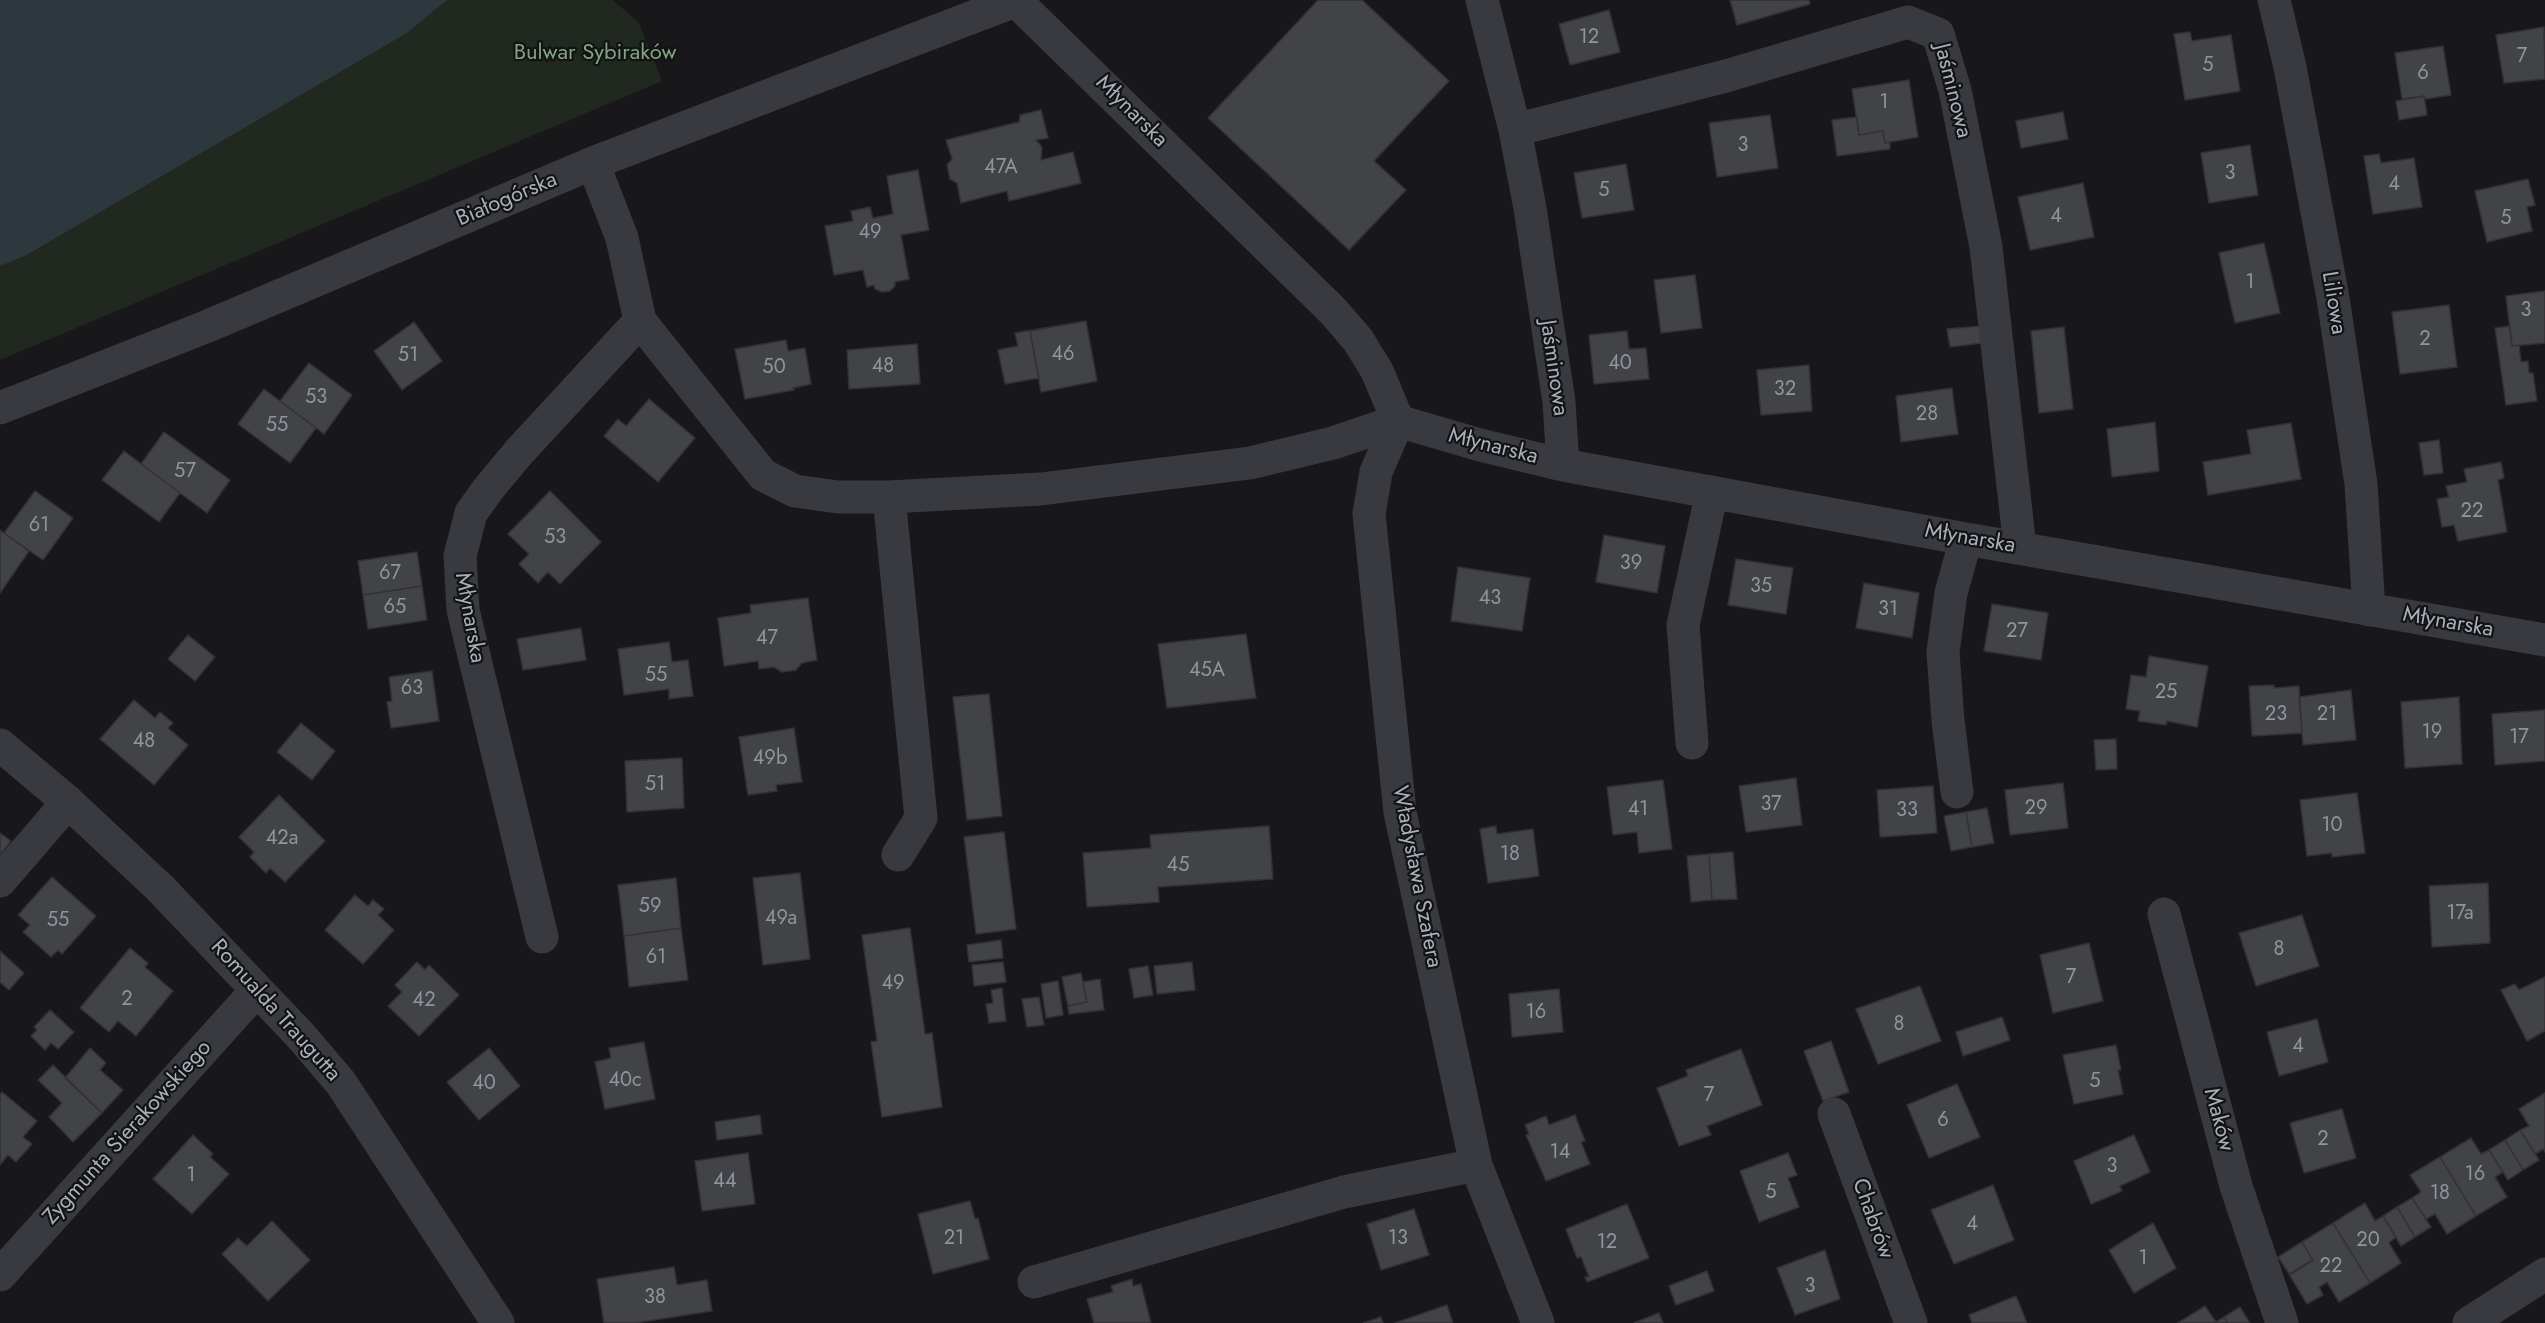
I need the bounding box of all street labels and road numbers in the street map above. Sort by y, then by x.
street label: Jaśminowa [1928,41,1976,141]
street label: Młynarska [1089,70,1173,154]
street label: Białogórska [453,167,561,233]
street label: Liliowa [2315,270,2351,336]
street label: Jaśminowa [1533,318,1573,418]
street label: Młynarska [1445,423,1541,471]
street label: Młynarska [1923,518,2017,560]
street label: Młynarska [448,571,490,665]
street label: Młynarska [2401,602,2495,644]
street label: Władysława Szafera [1385,784,1447,970]
street label: Romualda Traugutta [204,935,346,1087]
street label: Zygmunta Sierakowskiego [38,1035,218,1231]
street label: Maków [2197,1085,2239,1155]
street label: Chabrów [1845,1175,1899,1263]

